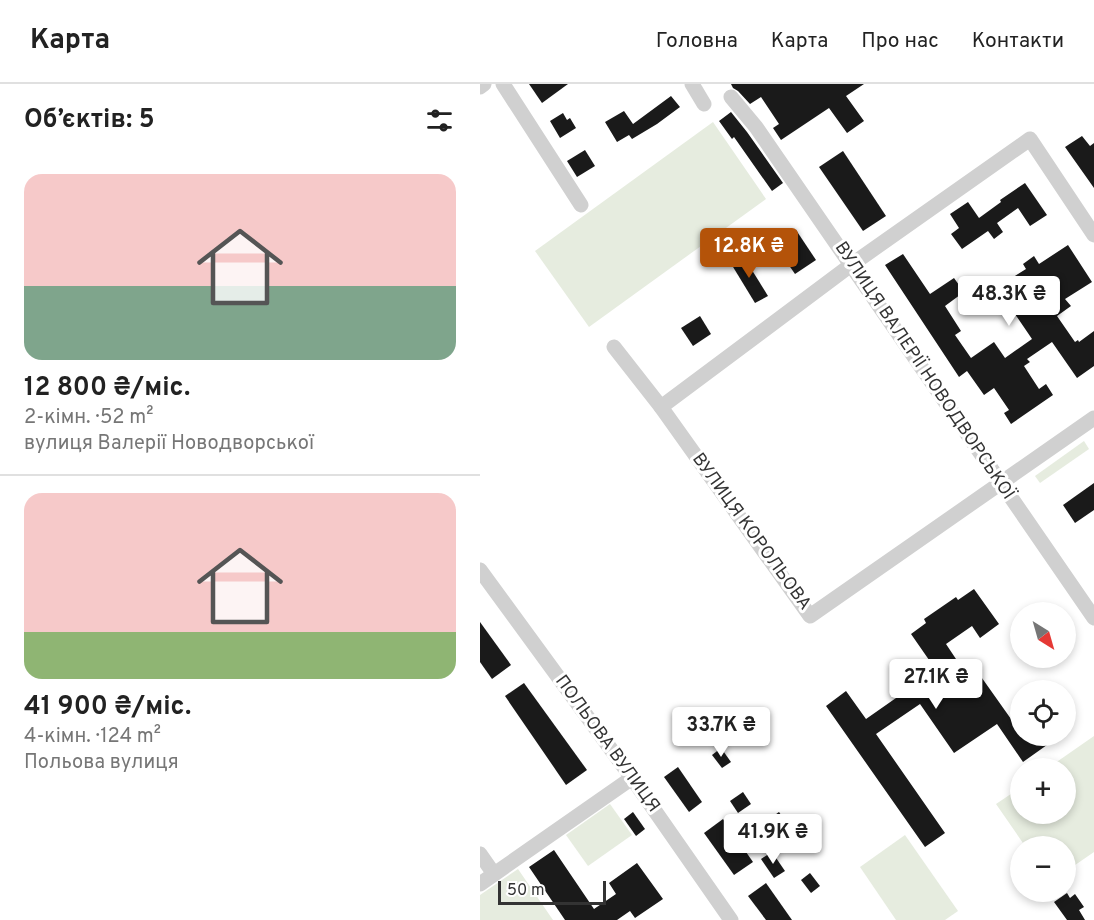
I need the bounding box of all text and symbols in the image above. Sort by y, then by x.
text: Карта [30,23,110,59]
text: Головна [656,28,738,55]
text: Карта [771,28,828,55]
text: Про нас [861,28,939,55]
text: Контакти [972,28,1064,55]
text: Об’єктів: 5 [24,104,155,137]
icon: filters [423,104,456,137]
icon: home [186,213,294,321]
pin: 12.8K ₴ [694,228,804,279]
text: 12.8K ₴ [714,234,784,260]
street label: ВУЛИЦЯ ВАЛЕРІЇ НОВОДВОРСЬКОЇ [829,236,1021,505]
pin: 48.3K ₴ [954,276,1064,327]
text: 48.3K ₴ [972,282,1046,308]
text: 12 800 ₴/міс. [24,372,190,405]
text: 2-кімн. · 52 m² [24,405,153,431]
text: вулиця Валерії Новодворської [24,431,314,457]
street label: ВУЛИЦЯ КОРОЛЬОВА [686,449,816,615]
icon: home [186,532,294,640]
north arrow [1010,602,1076,668]
map controls [1010,602,1076,902]
pin: 27.1K ₴ [881,659,991,710]
text: 27.1K ₴ [903,665,969,691]
street label: ПОЛЬОВА ВУЛИЦЯ [549,671,665,817]
button: locate [1010,680,1076,746]
text: 41 900 ₴/міс. [24,691,191,724]
pin: 33.7K ₴ [666,707,776,758]
text: 33.7K ₴ [686,713,756,739]
text: 4-кімн. · 124 m² [24,724,161,750]
text: Польова вулиця [24,750,179,776]
button: + [1010,758,1076,824]
pin: 41.9K ₴ [718,814,828,865]
text: 41.9K ₴ [738,820,808,846]
button: − [1010,836,1076,902]
scale bar [498,878,606,906]
text: 50 m [507,881,545,901]

